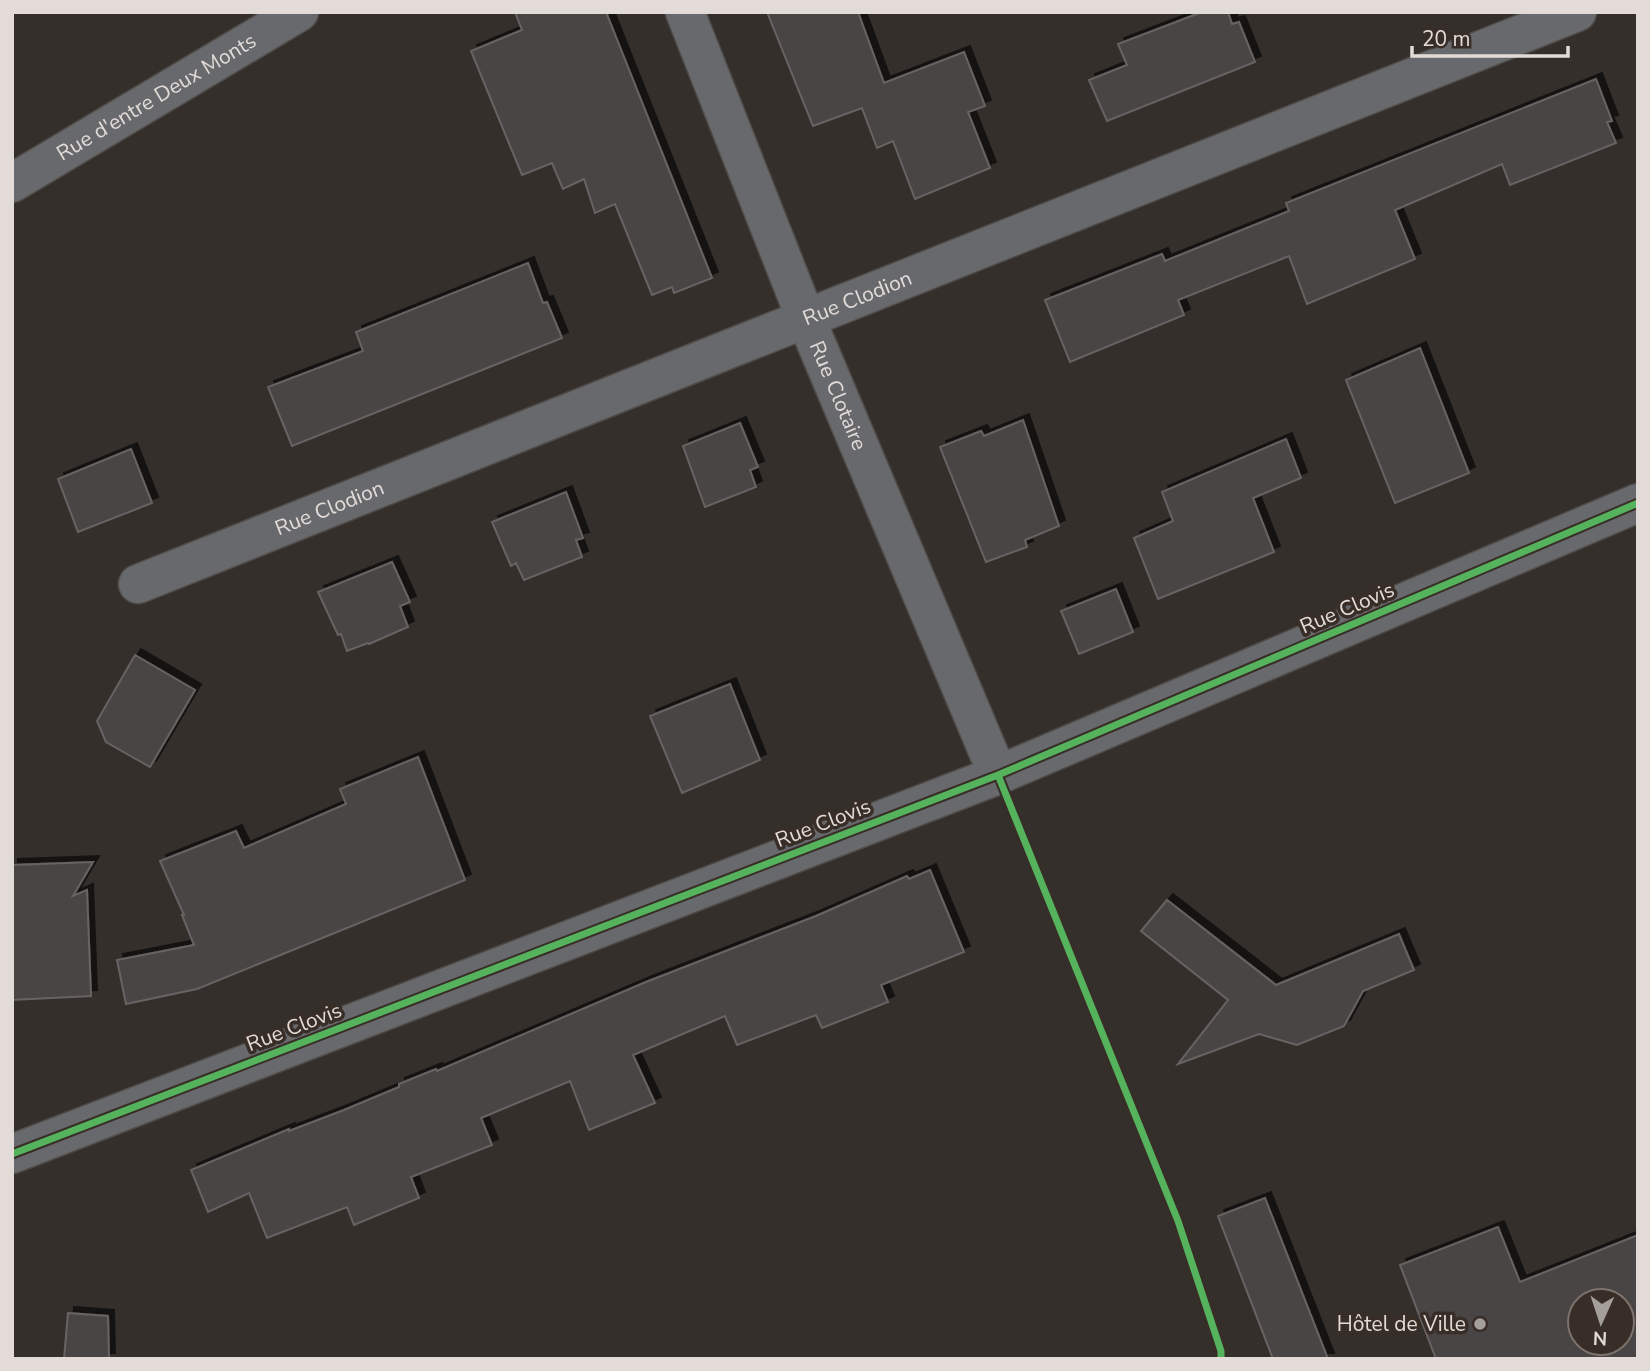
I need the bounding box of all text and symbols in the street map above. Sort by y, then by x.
scale bar [1412,14,1568,58]
text: 20 m [1422,25,1471,53]
street label: Rue d'entre Deux Monts [51,27,261,167]
street label: Rue Clodion [799,264,916,332]
street label: Rue Clotaire [803,337,874,455]
street label: Rue Clodion [271,474,388,542]
street label: Rue Clovis [1296,576,1398,640]
street label: Rue Clovis [771,792,875,854]
street label: Rue Clovis [242,996,346,1058]
north arrow [1566,1287,1636,1357]
place label: Hôtel de Ville [1337,1310,1466,1338]
marker: Hôtel de Ville [1472,1316,1488,1332]
text: N [1592,1325,1608,1351]

